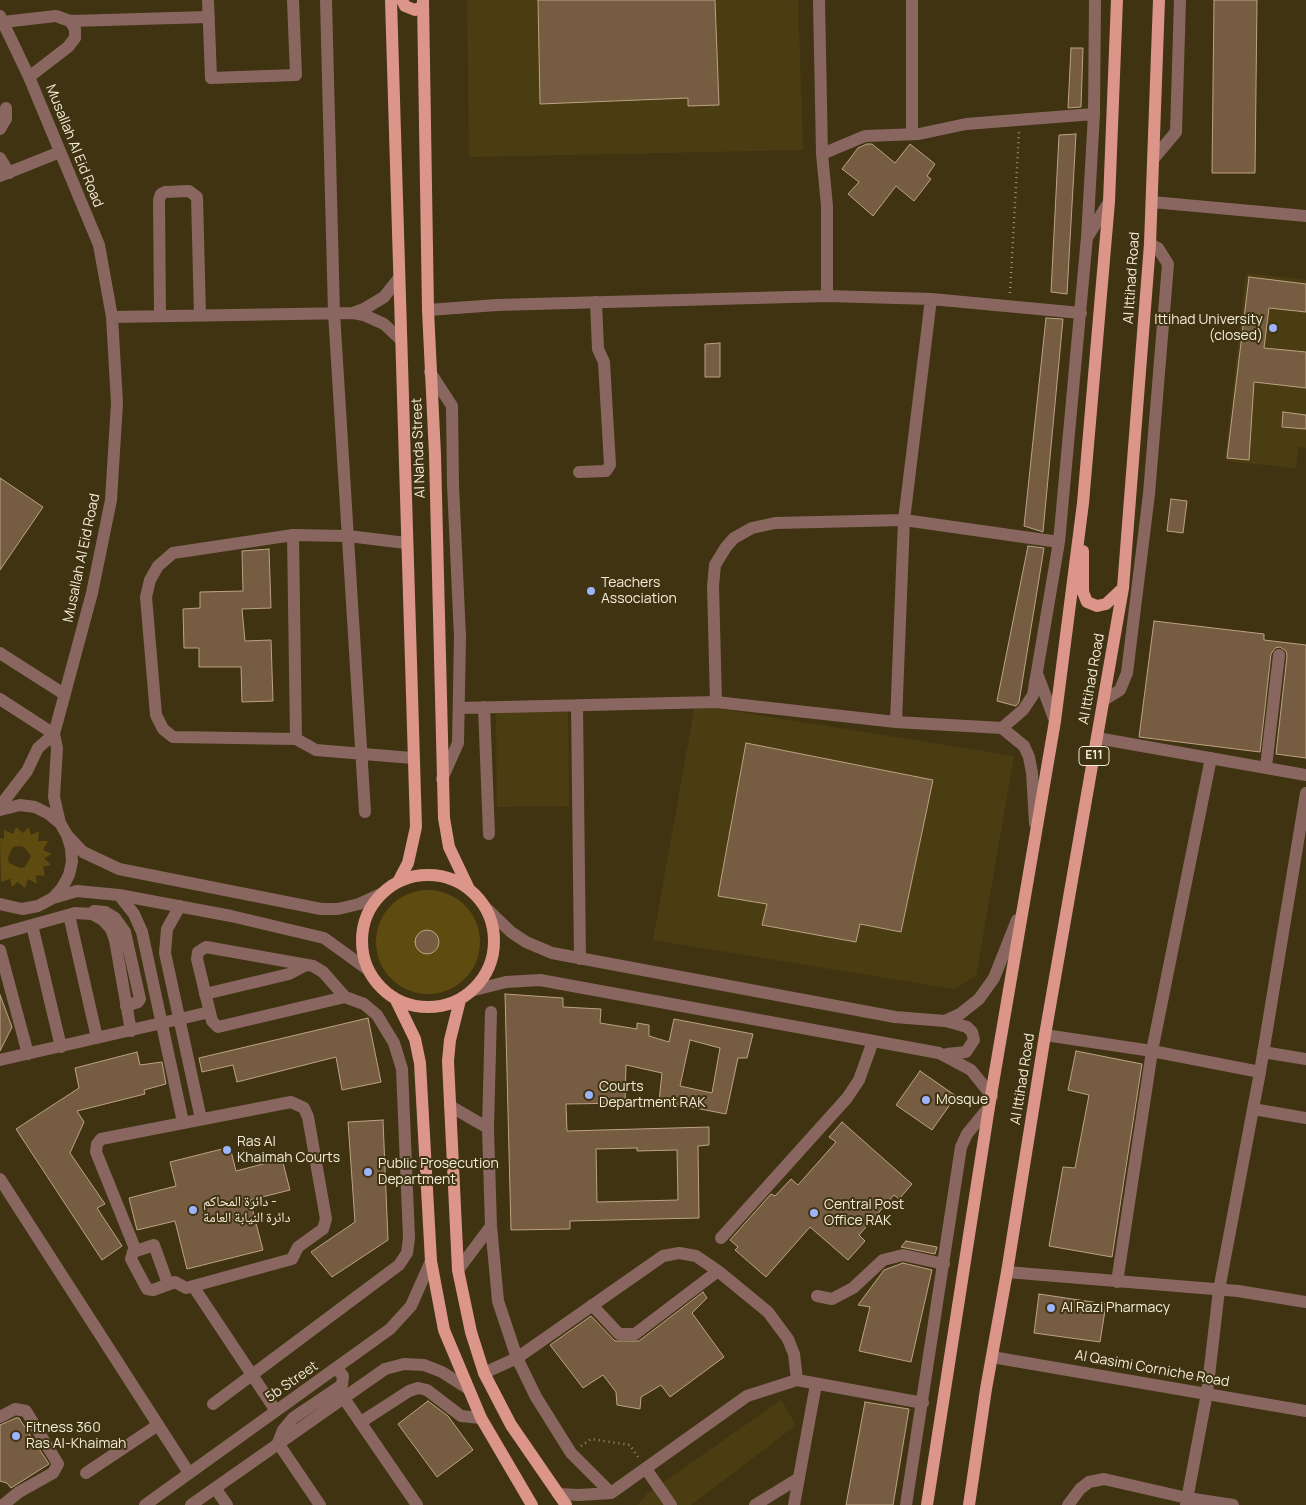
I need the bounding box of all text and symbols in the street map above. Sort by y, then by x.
street label: Musallah Al Eid Road [42,82,106,210]
street label: Al Ittihad Road [1120,231,1144,325]
place label: Ittihad University (closed) [1154,312,1263,344]
marker: Ittihad University (closed) [1267,322,1279,334]
street label: Al Nahda Street [409,397,429,499]
street label: Musallah Al Eid Road [60,492,104,624]
place label: Teachers Association [601,575,677,608]
marker: Teachers Association [585,585,597,597]
street label: Al Ittihad Road [1076,632,1108,726]
road number: E11 [1079,746,1109,766]
street label: Al Ittihad Road [1007,1032,1039,1126]
place label: Courts Department RAK [599,1079,706,1112]
marker: Courts Department RAK [583,1089,595,1101]
place label: Mosque [936,1092,988,1108]
marker: Mosque [920,1094,932,1106]
place label: Ras Al Khaimah Courts [237,1134,340,1166]
marker: Ras Al Khaimah Courts [221,1144,233,1156]
place label: Public Prosecution Department [378,1156,499,1188]
marker: Public Prosecution Department [362,1166,374,1178]
place label: دائرة المحاكم - دائرة النيابة العامة [203,1194,290,1226]
place label: Central Post Office RAK [824,1197,904,1230]
marker: دائرة المحاكم - دائرة النيابة العامة [187,1204,199,1216]
marker: Central Post Office RAK [808,1207,820,1219]
place label: Al Razi Pharmacy [1061,1300,1170,1316]
marker: Al Razi Pharmacy [1045,1302,1057,1314]
street label: Al Qasimi Corniche Road [1073,1347,1231,1391]
street label: 5b Street [262,1358,322,1406]
place label: Fitness 360 Ras Al-Khaimah [26,1420,126,1452]
marker: Fitness 360 Ras Al-Khaimah [10,1430,22,1442]

